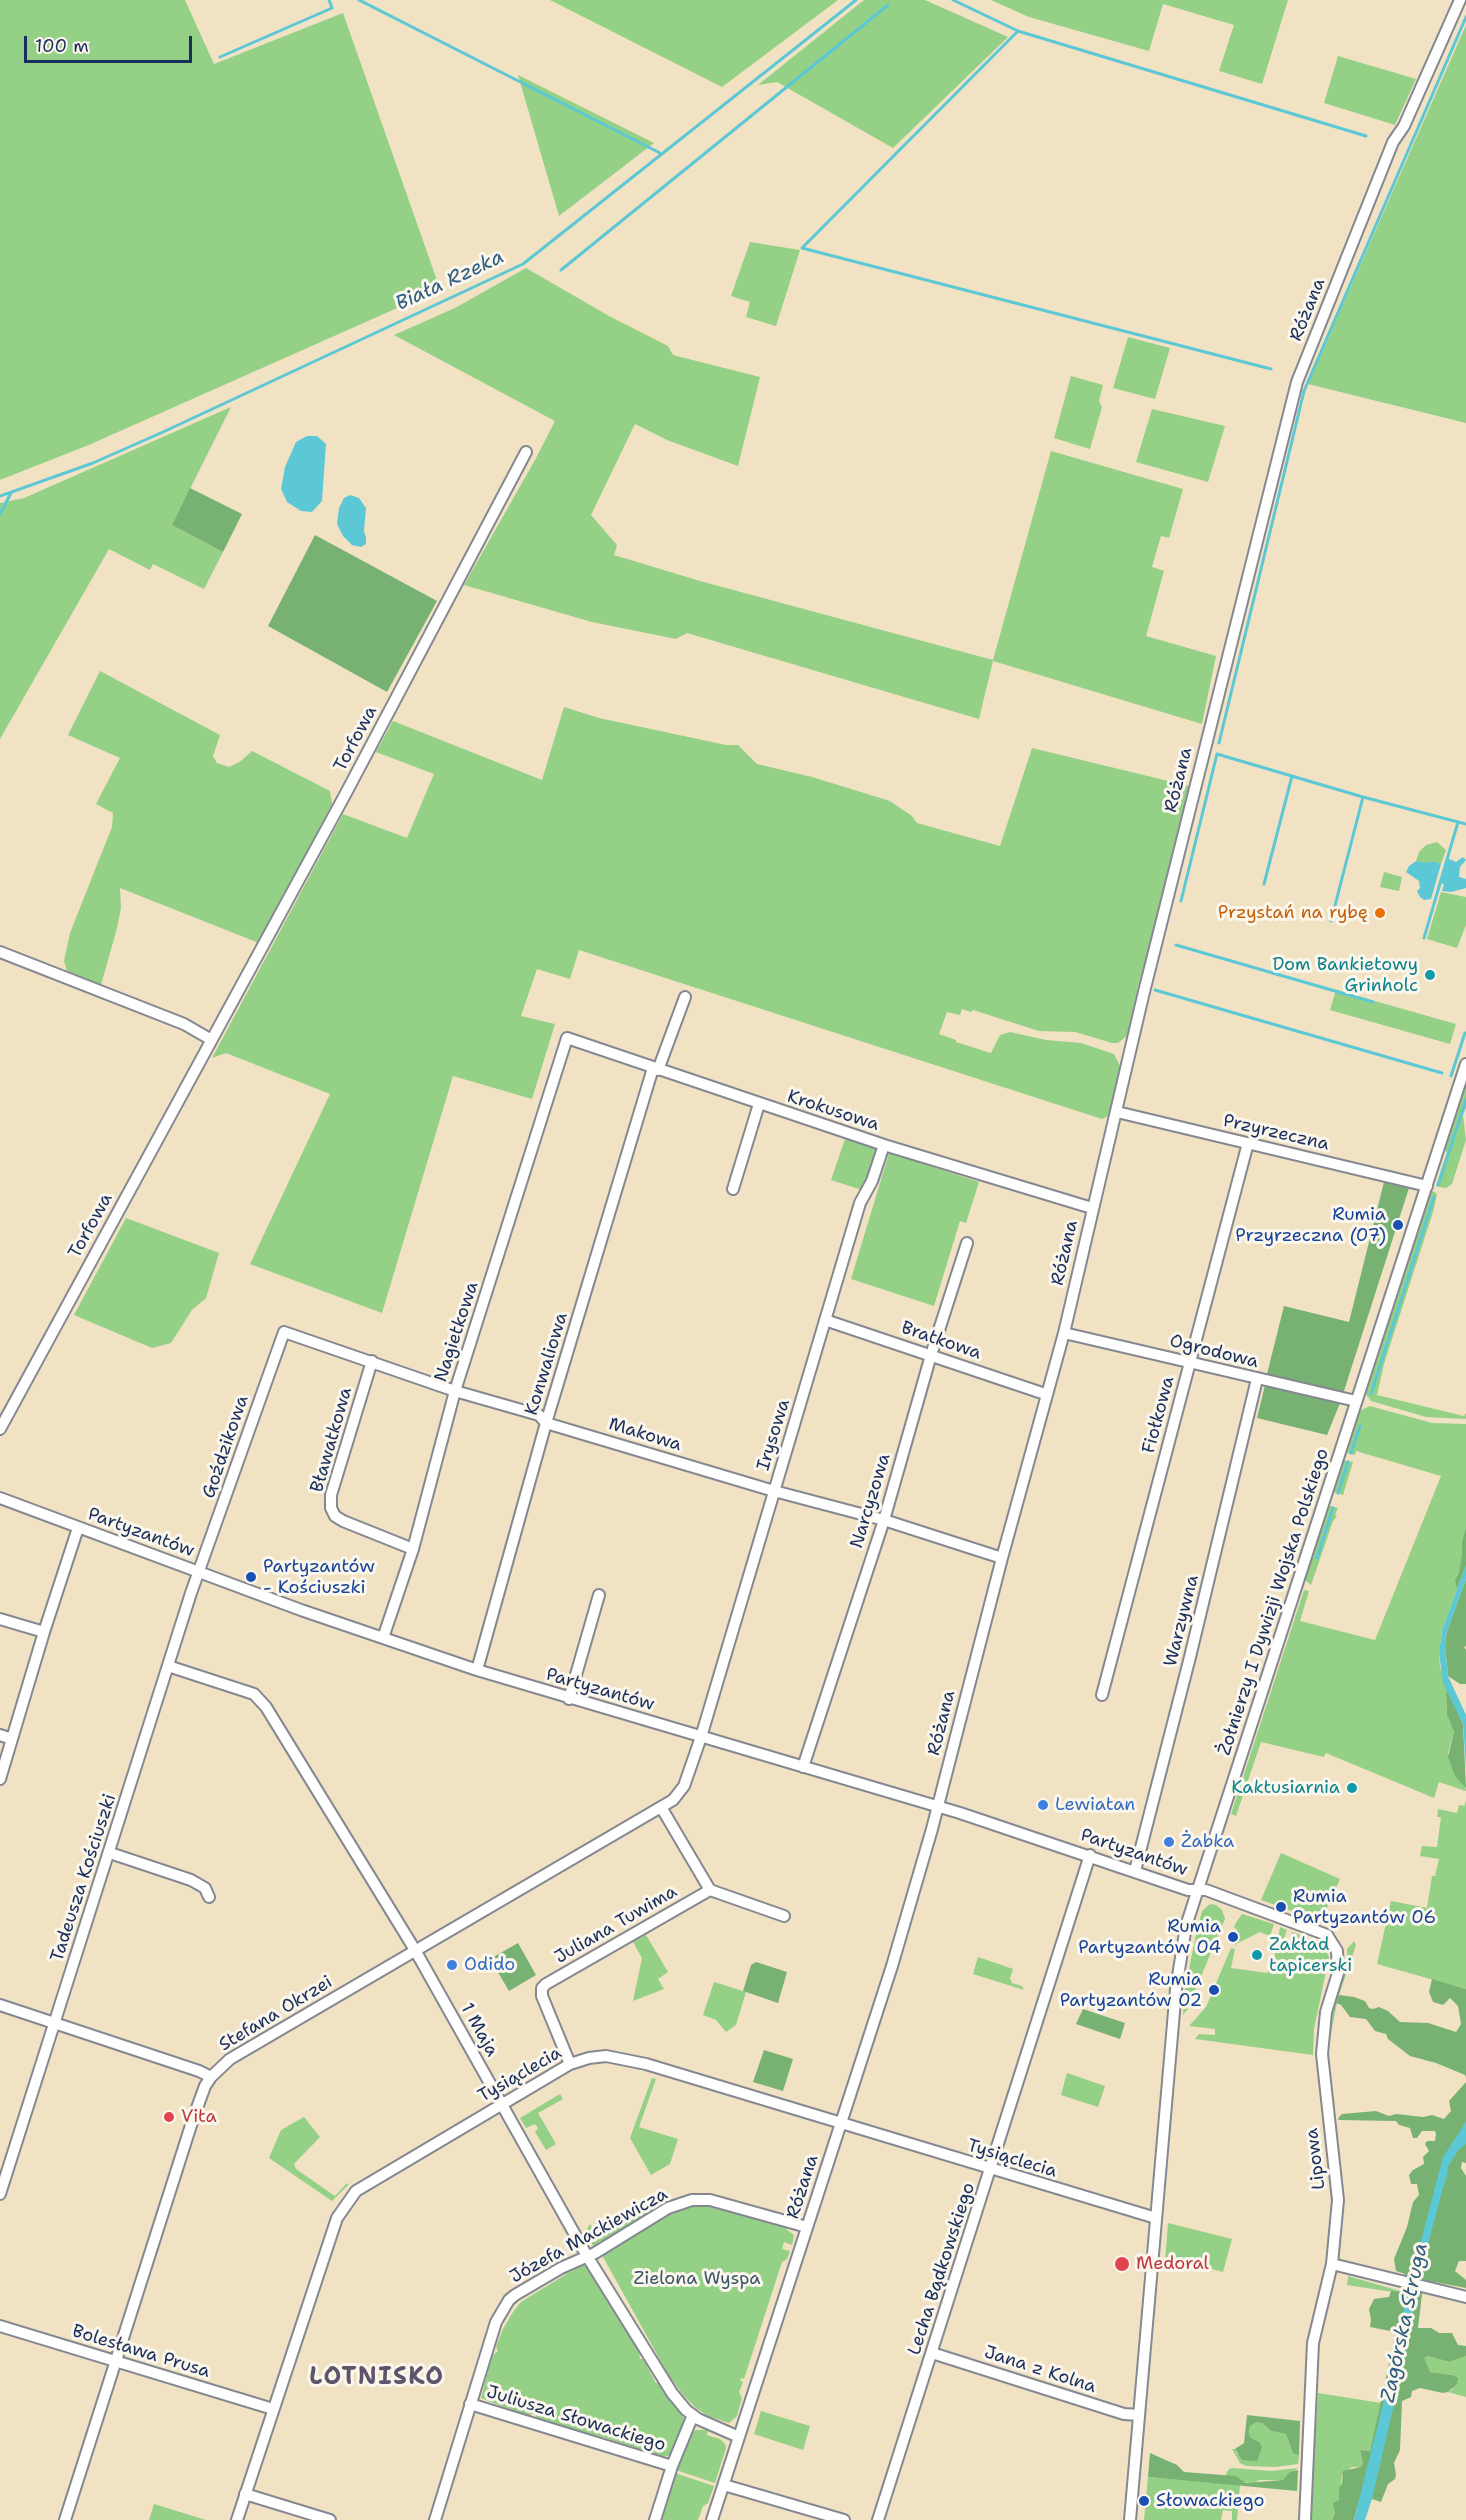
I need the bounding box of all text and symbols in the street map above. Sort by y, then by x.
scale bar [27,24,195,62]
text: 100 m [35,34,89,58]
water label: Biała Rzeka [392,246,508,316]
street label: Różana [1286,275,1330,345]
street label: Torfowa [330,703,382,775]
street label: Różana [1161,745,1197,815]
place label: Przystań na rybę [1218,902,1368,924]
marker: Przystań na rybę [1373,906,1387,920]
place label: Dom Bankietowy Grinholc [1272,954,1418,996]
marker: Dom Bankietowy Grinholc [1423,968,1437,982]
street label: Krokusowa [784,1086,882,1136]
street label: Przyrzeczna [1221,1110,1331,1156]
street label: Torfowa [64,1190,118,1262]
place label: Rumia Przyrzeczna (07) [1235,1204,1386,1246]
street label: Różana [1047,1218,1083,1288]
marker: Rumia Przyrzeczna (07) [1391,1218,1405,1232]
street label: Nagietkowa [431,1279,483,1385]
street label: Konwaliowa [521,1310,573,1418]
street label: Bratkowa [898,1317,984,1365]
street label: Ogrodowa [1167,1331,1261,1373]
street label: Fiołkowa [1138,1374,1180,1456]
street label: Bławatkowa [307,1385,357,1495]
street label: Goździkowa [198,1393,254,1501]
street label: Irysowa [753,1397,795,1473]
street label: Makowa [606,1414,684,1456]
street label: Żołnierzy I Dywizji Wojska Polskiego [1214,1446,1334,1758]
street label: Narcyzowa [846,1451,896,1551]
street label: Partyzantów [85,1504,197,1562]
place label: Partyzantów - Kościuszki [263,1556,375,1598]
marker: Partyzantów - Kościuszki [244,1570,258,1584]
street label: Warzywna [1160,1573,1204,1669]
street label: Partyzantów [543,1664,657,1716]
street label: Różana [924,1688,960,1758]
place label: Kaktusiarnia [1231,1777,1340,1799]
marker: Kaktusiarnia [1345,1781,1359,1795]
street label: Tadeusza Kościuszki [47,1791,121,1965]
place label: Lewiatan [1055,1794,1135,1816]
marker: Lewiatan [1036,1798,1050,1812]
street label: Partyzantów [1078,1825,1190,1881]
place label: Żabka [1181,1831,1234,1853]
marker: Żabka [1162,1835,1176,1849]
street label: Juliana Tuwima [551,1881,681,1969]
place label: Rumia Partyzantów 06 [1293,1886,1436,1928]
marker: Rumia Partyzantów 06 [1274,1900,1288,1914]
place label: Rumia Partyzantów 04 [1078,1916,1221,1958]
marker: Rumia Partyzantów 04 [1226,1930,1240,1944]
place label: Zakład tapicerski [1269,1934,1352,1976]
marker: Zakład tapicerski [1250,1948,1264,1962]
place label: Odido [464,1954,515,1976]
marker: Odido [445,1958,459,1972]
place label: Rumia Partyzantów 02 [1060,1969,1202,2012]
street label: Stefana Okrzei [215,1972,337,2056]
marker: Rumia Partyzantów 02 [1207,1983,1221,1997]
street label: 1 Maja [456,1999,502,2061]
street label: Tysiąclecia [475,2043,565,2107]
place label: Vita [181,2106,217,2128]
marker: Vita [162,2110,176,2124]
street label: Lipowa [1302,2127,1330,2191]
street label: Tysiąclecia [965,2135,1059,2183]
street label: Różana [783,2152,823,2222]
street label: Lecha Bądkowskiego [904,2180,980,2358]
street label: Józefa Mackiewicza [506,2184,672,2288]
water label: Zagórska Struga [1376,2241,1434,2405]
place label: Medoral [1136,2253,1209,2275]
marker: Medoral [1113,2255,1131,2273]
park label: Zielona Wyspa [634,2268,760,2290]
street label: Bolesława Prusa [69,2321,213,2383]
street label: Jana z Kolna [981,2342,1099,2398]
district label: LOTNISKO [309,2364,445,2392]
street label: Juliusza Słowackiego [484,2381,668,2457]
place label: Słowackiego [1156,2490,1264,2512]
marker: Słowackiego [1137,2494,1151,2508]

